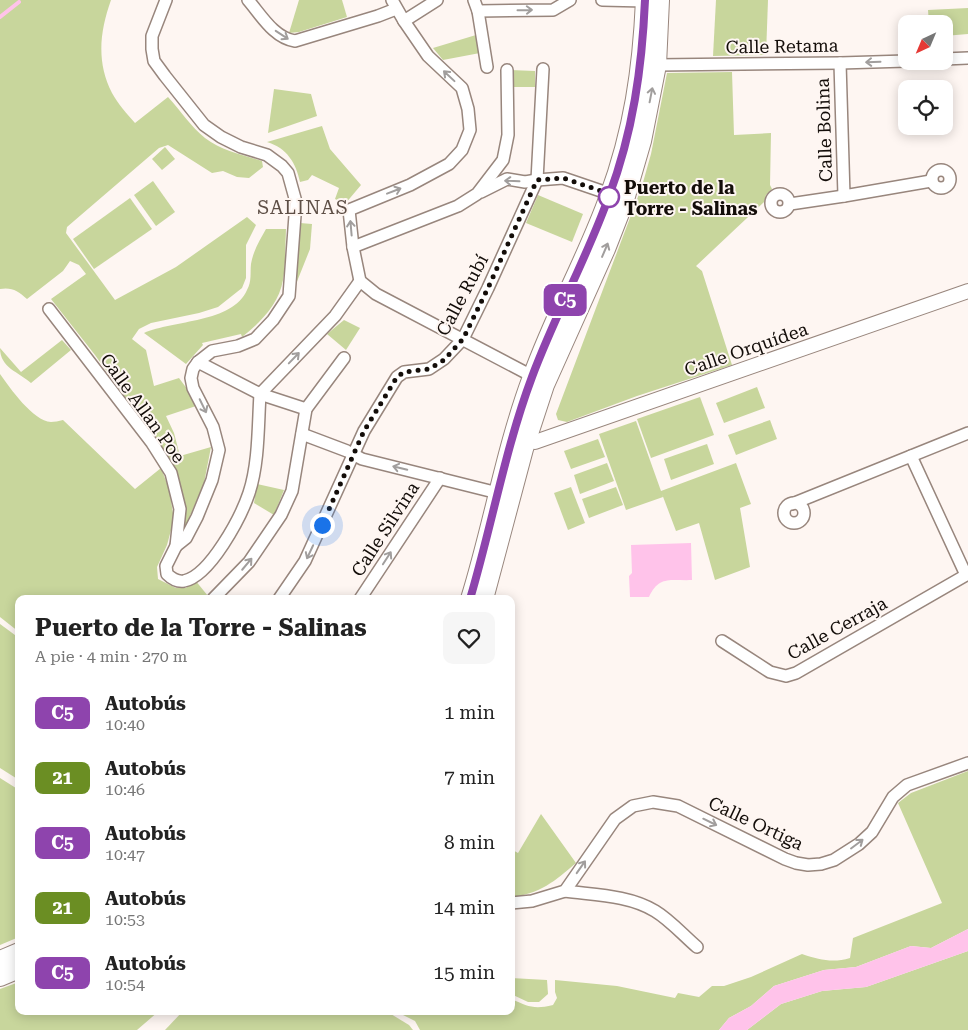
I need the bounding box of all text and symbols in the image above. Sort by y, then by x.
one-way arrow [517,6,533,15]
north arrow [898,15,952,70]
map controls [898,15,953,135]
one-way arrow [275,30,289,40]
street label: Calle Retama [725,35,839,57]
one-way arrow [865,57,882,67]
one-way arrow [443,70,456,81]
street label: Calle Bolina [812,77,836,182]
button: locate [898,80,953,135]
one-way arrow [647,87,657,103]
one-way arrow [504,176,520,185]
place label: Puerto de la Torre - Salinas [624,177,758,219]
one-way arrow [386,186,402,195]
marker: Puerto de la Torre - Salinas [598,186,620,208]
district label: SALINAS [257,196,349,219]
one-way arrow [346,221,356,237]
one-way arrow [601,243,611,258]
street label: Calle Rubí [432,251,492,339]
line badge: C5 [542,284,588,316]
text: C5 [554,289,576,310]
street label: Calle Orquídea [681,318,811,380]
street label: Calle Allan Poe [96,349,190,467]
one-way arrow [288,352,300,365]
one-way arrow [199,398,209,413]
one-way arrow [392,463,408,472]
street label: Calle Silvina [347,478,423,580]
your location [310,513,335,538]
one-way arrow [304,544,314,559]
one-way arrow [382,551,392,565]
one-way arrow [241,558,253,571]
street label: Calle Cerraja [784,592,891,664]
button: heart [443,612,495,664]
text: Puerto de la Torre - Salinas [35,614,367,642]
text: A pie · 4 min · 270 m [35,647,187,666]
text: Autobús [105,692,186,715]
text: 1 min [444,701,495,724]
text: C5 [51,702,74,723]
text: 10:40 [105,715,145,734]
text: Autobús [105,757,186,780]
text: 7 min [444,766,495,789]
text: 21 [52,767,73,788]
text: 10:46 [105,780,145,799]
street label: Calle Ortiga [705,792,807,854]
one-way arrow [702,818,717,827]
text: Autobús [105,822,186,845]
text: 8 min [444,831,495,854]
text: C5 [51,832,74,853]
one-way arrow [850,839,863,850]
text: 10:47 [105,845,145,864]
one-way arrow [576,860,586,874]
text: Autobús [105,887,186,910]
text: 14 min [433,896,495,919]
text: 21 [52,897,73,918]
text: 10:53 [105,910,145,929]
text: Autobús [105,952,186,975]
text: 15 min [433,961,495,984]
text: C5 [51,962,74,983]
text: 10:54 [105,975,145,994]

